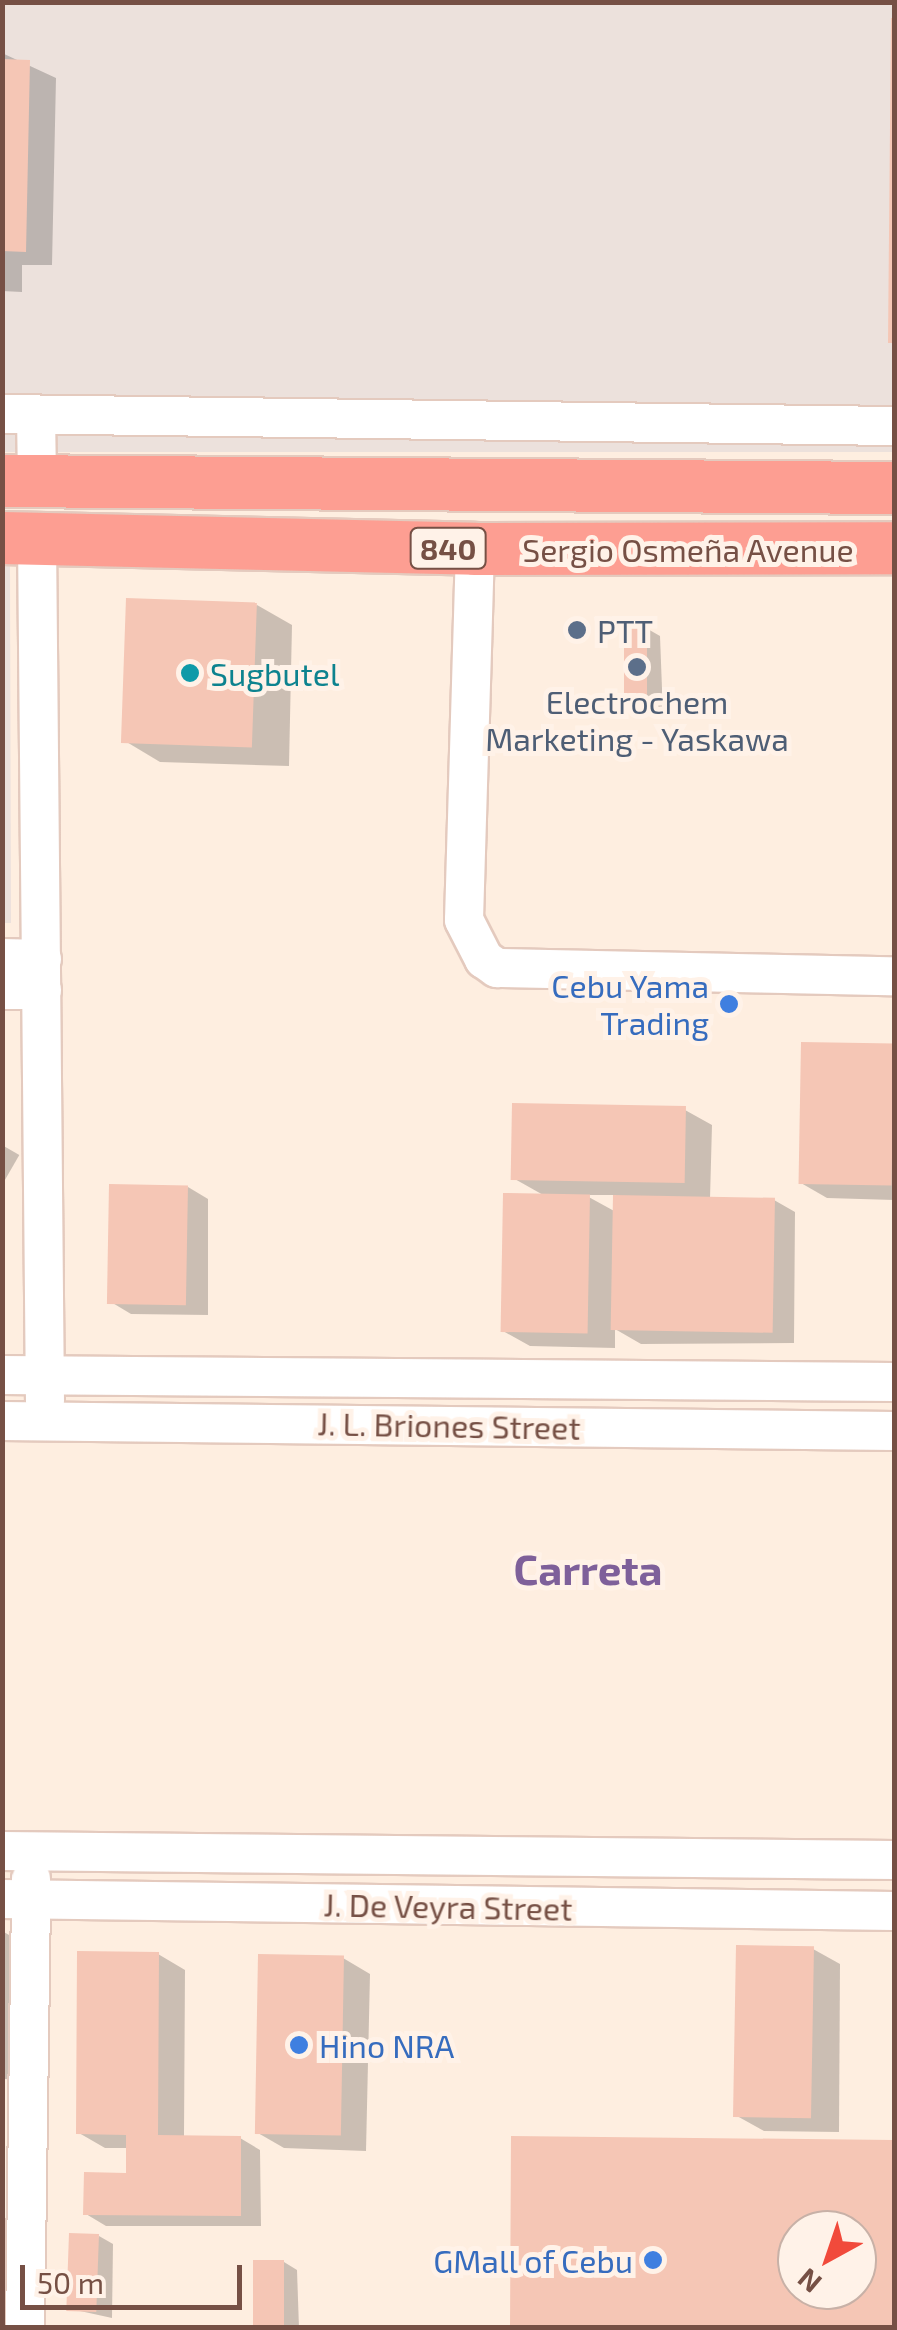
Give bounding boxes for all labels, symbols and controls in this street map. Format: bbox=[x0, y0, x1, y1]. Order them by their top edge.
road number: 840 bbox=[408, 523, 488, 573]
street label: Sergio Osmeña Avenue bbox=[522, 530, 854, 568]
place label: PTT bbox=[597, 611, 653, 649]
marker: PTT bbox=[566, 619, 588, 641]
place label: Sugbutel bbox=[210, 654, 339, 692]
marker: Electrochem Marketing - Yaskawa bbox=[626, 656, 648, 678]
marker: Sugbutel bbox=[179, 662, 201, 684]
place label: Electrochem Marketing - Yaskawa bbox=[485, 683, 789, 758]
place label: Cebu Yama Trading bbox=[550, 967, 709, 1042]
marker: Cebu Yama Trading bbox=[718, 993, 740, 1015]
street label: J. L. Briones Street bbox=[317, 1404, 581, 1446]
district label: Carreta bbox=[514, 1543, 662, 1593]
street label: J. De Veyra Street bbox=[323, 1885, 573, 1927]
place label: Hino NRA bbox=[319, 2026, 454, 2064]
marker: Hino NRA bbox=[288, 2034, 310, 2056]
north arrow bbox=[777, 2210, 877, 2310]
place label: GMall of Cebu bbox=[432, 2241, 633, 2279]
scale bar bbox=[25, 2245, 248, 2307]
marker: GMall of Cebu bbox=[642, 2249, 664, 2271]
text: N bbox=[790, 2262, 828, 2301]
text: 50 m bbox=[37, 2264, 104, 2300]

